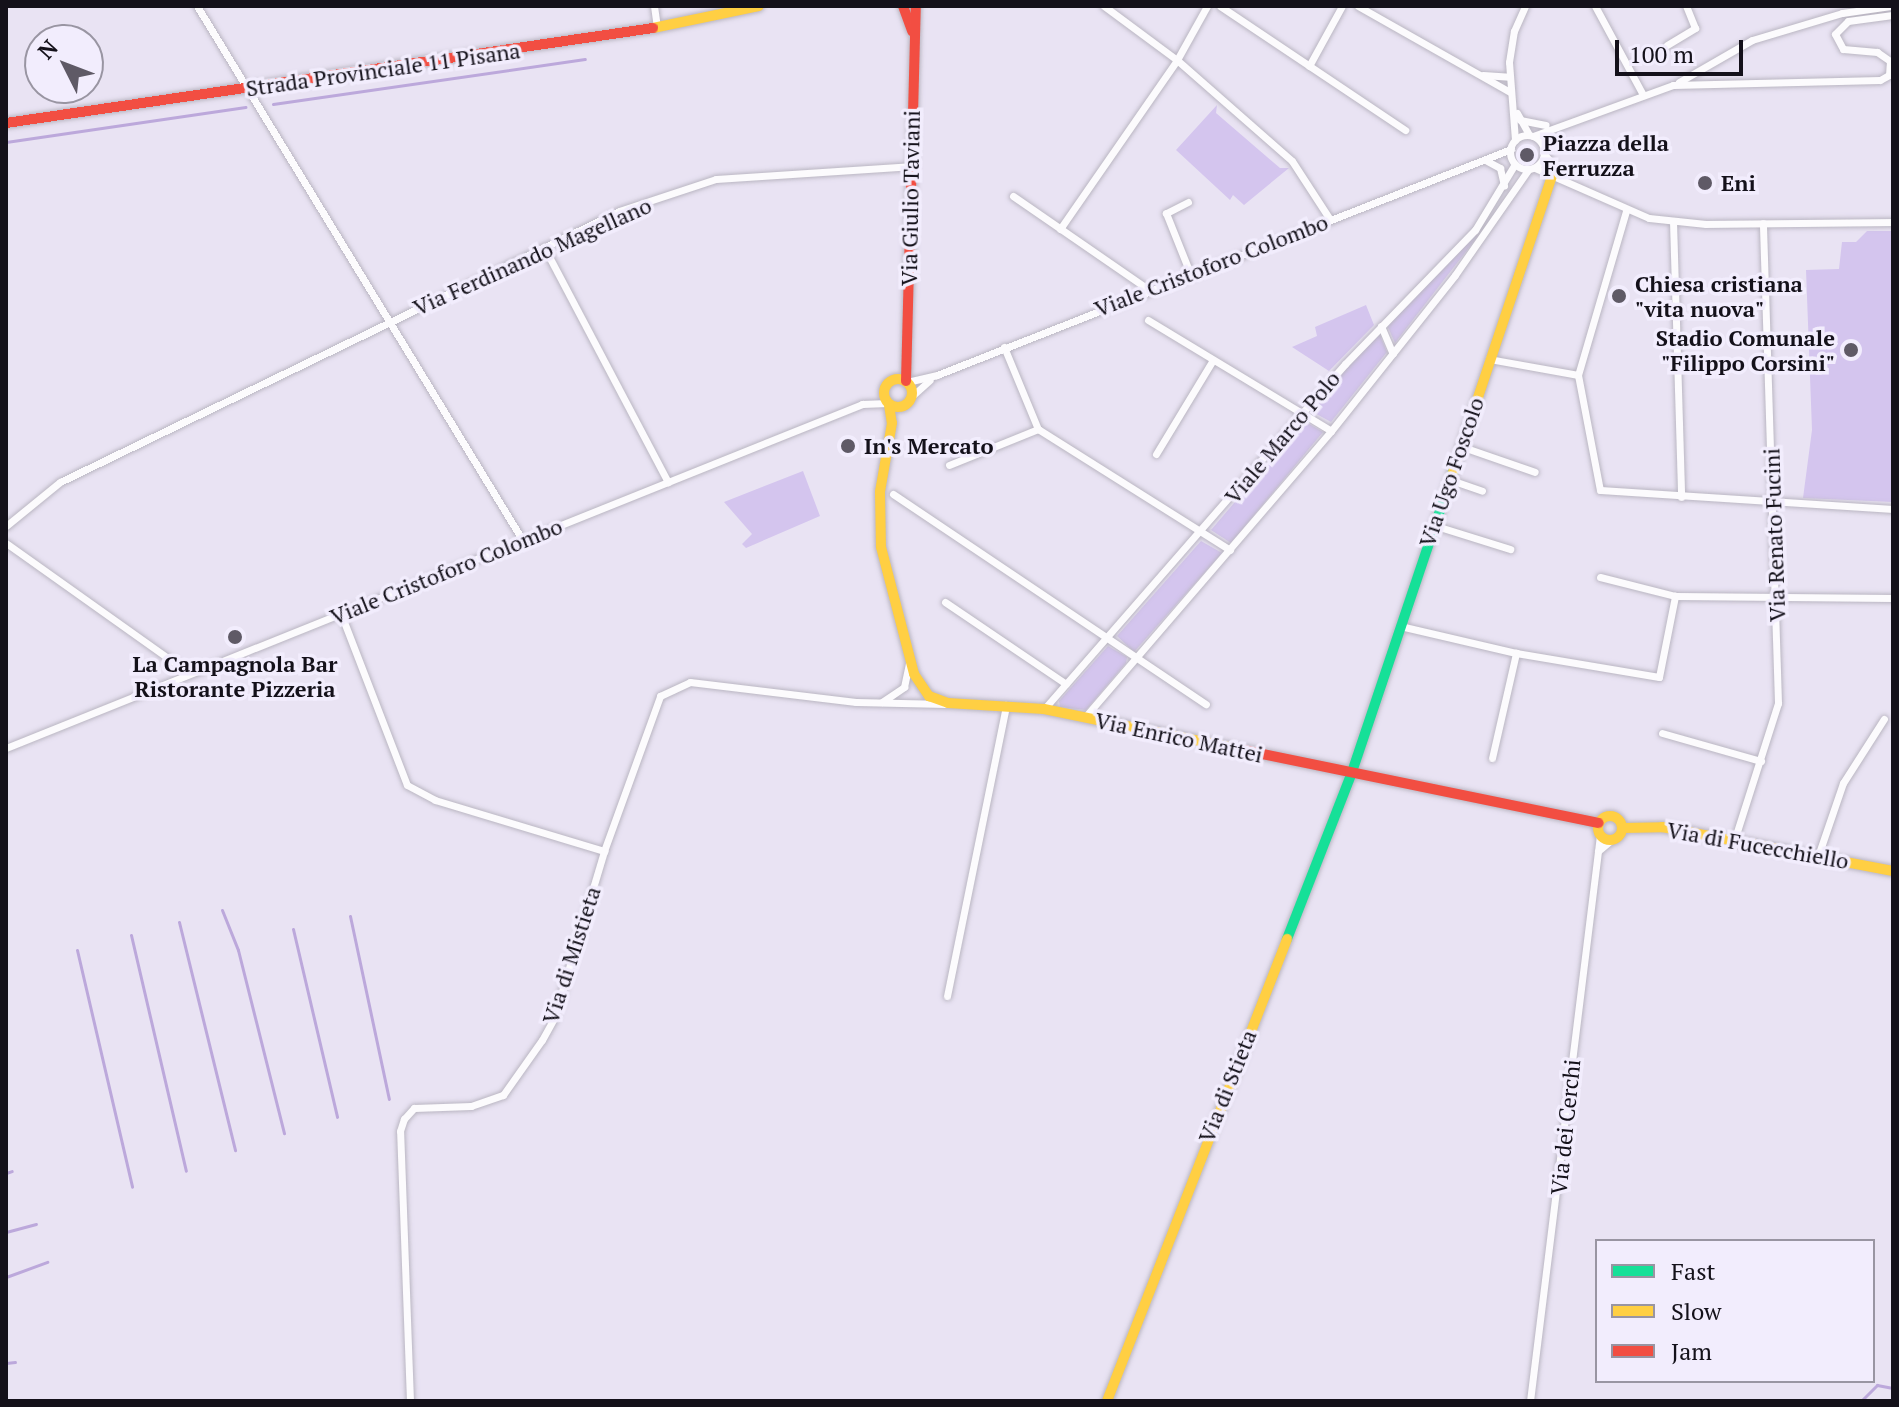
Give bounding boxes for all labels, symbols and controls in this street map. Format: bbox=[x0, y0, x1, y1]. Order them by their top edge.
north arrow bbox=[24, 24, 104, 104]
scale bar bbox=[1619, 24, 1747, 74]
text: N bbox=[31, 33, 64, 65]
street label: Strada Provinciale 11 Pisana bbox=[244, 37, 522, 101]
text: 100 m bbox=[1629, 38, 1694, 70]
street label: Via Giulio Taviani bbox=[895, 110, 925, 286]
place label: Piazza della Ferruzza bbox=[1543, 129, 1669, 180]
marker: Piazza della Ferruzza bbox=[1518, 146, 1536, 164]
place label: Eni bbox=[1721, 170, 1756, 196]
marker: Eni bbox=[1696, 174, 1714, 192]
street label: Via Ferdinando Magellano bbox=[409, 192, 655, 320]
street label: Viale Cristoforo Colombo bbox=[1091, 208, 1331, 322]
place label: Chiesa cristiana "vita nuova" bbox=[1635, 270, 1803, 322]
marker: Chiesa cristiana "vita nuova" bbox=[1610, 287, 1628, 305]
place label: Stadio Comunale "Filippo Corsini" bbox=[1656, 324, 1835, 376]
marker: Stadio Comunale "Filippo Corsini" bbox=[1842, 341, 1860, 359]
street label: Viale Marco Polo bbox=[1219, 365, 1345, 509]
street label: Via Ugo Foscolo bbox=[1413, 394, 1489, 550]
place label: In's Mercato bbox=[864, 433, 994, 459]
marker: In's Mercato bbox=[839, 437, 857, 455]
street label: Via Renato Fucini bbox=[1758, 448, 1790, 622]
street label: Viale Cristoforo Colombo bbox=[326, 512, 566, 630]
marker: La Campagnola Bar Ristorante Pizzeria bbox=[226, 628, 244, 646]
place label: La Campagnola Bar Ristorante Pizzeria bbox=[133, 650, 337, 702]
street label: Via Enrico Mattei bbox=[1093, 706, 1265, 768]
street label: Via di Fucecchiello bbox=[1665, 816, 1851, 874]
street label: Via di Mistieta bbox=[536, 883, 606, 1027]
street label: Via di Stieta bbox=[1192, 1026, 1262, 1146]
street label: Via dei Cerchi bbox=[1545, 1058, 1585, 1196]
legend bbox=[1595, 1239, 1875, 1383]
text: Fast bbox=[1671, 1255, 1715, 1287]
text: Slow bbox=[1671, 1295, 1722, 1327]
text: Jam bbox=[1671, 1335, 1712, 1367]

